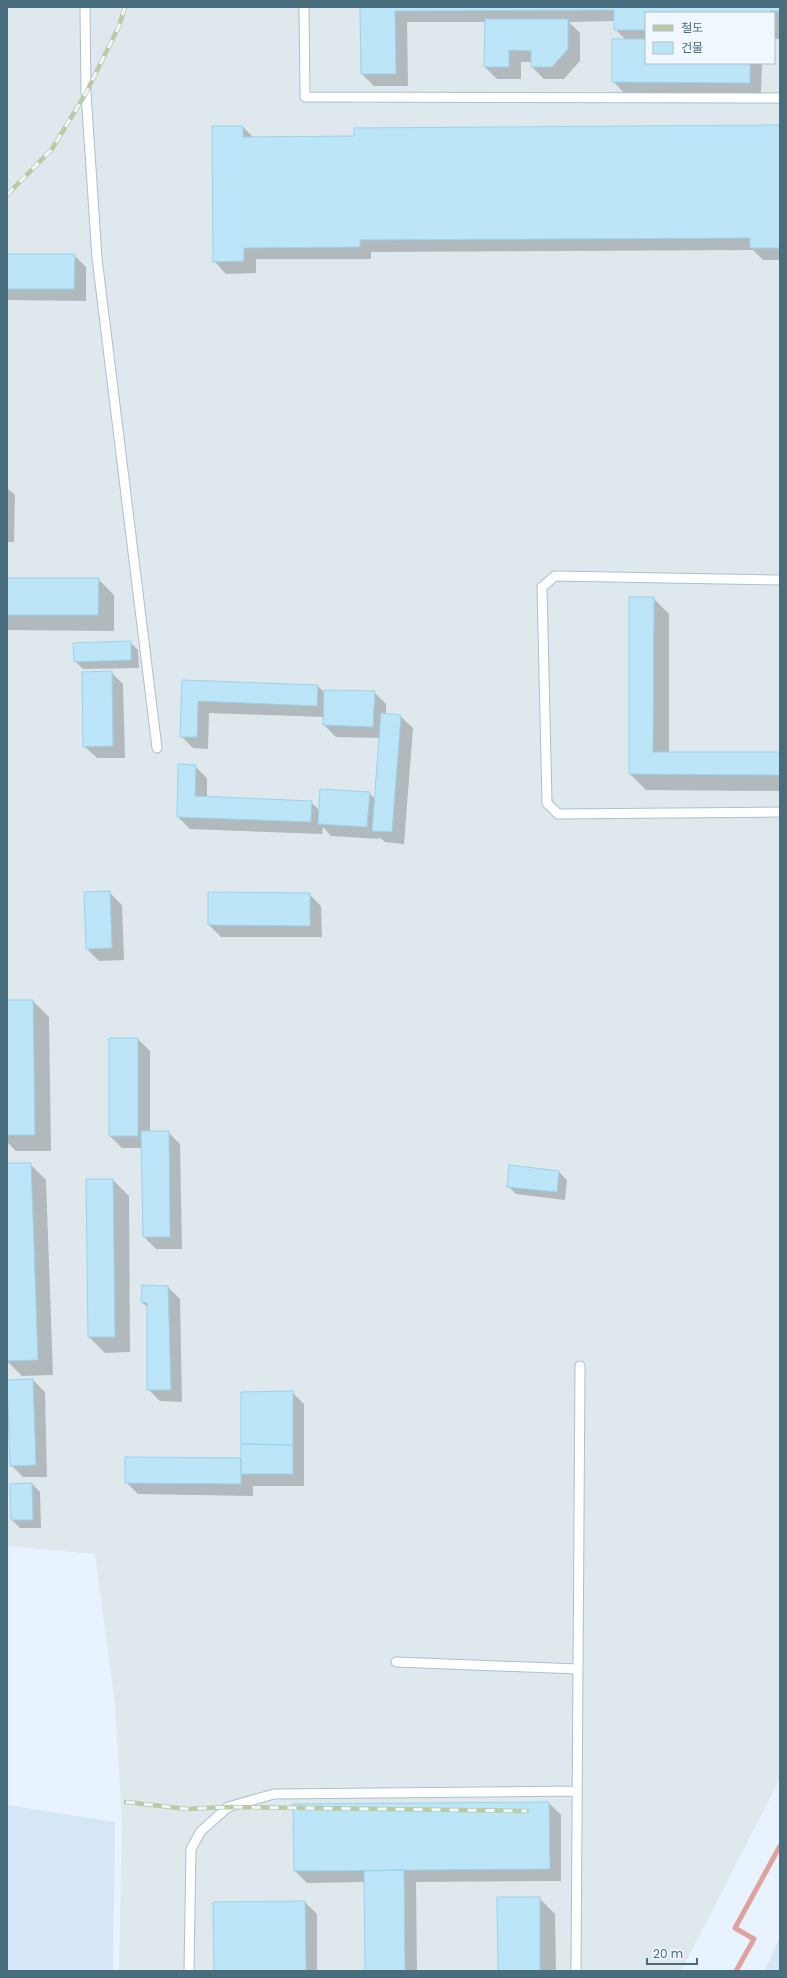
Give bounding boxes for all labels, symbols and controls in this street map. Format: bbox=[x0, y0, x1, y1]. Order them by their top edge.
legend bbox=[645, 12, 775, 64]
text: 철도 bbox=[681, 19, 703, 36]
text: 건물 bbox=[681, 39, 703, 56]
scale bar bbox=[647, 1940, 697, 1966]
text: 20 m bbox=[653, 1945, 683, 1962]

